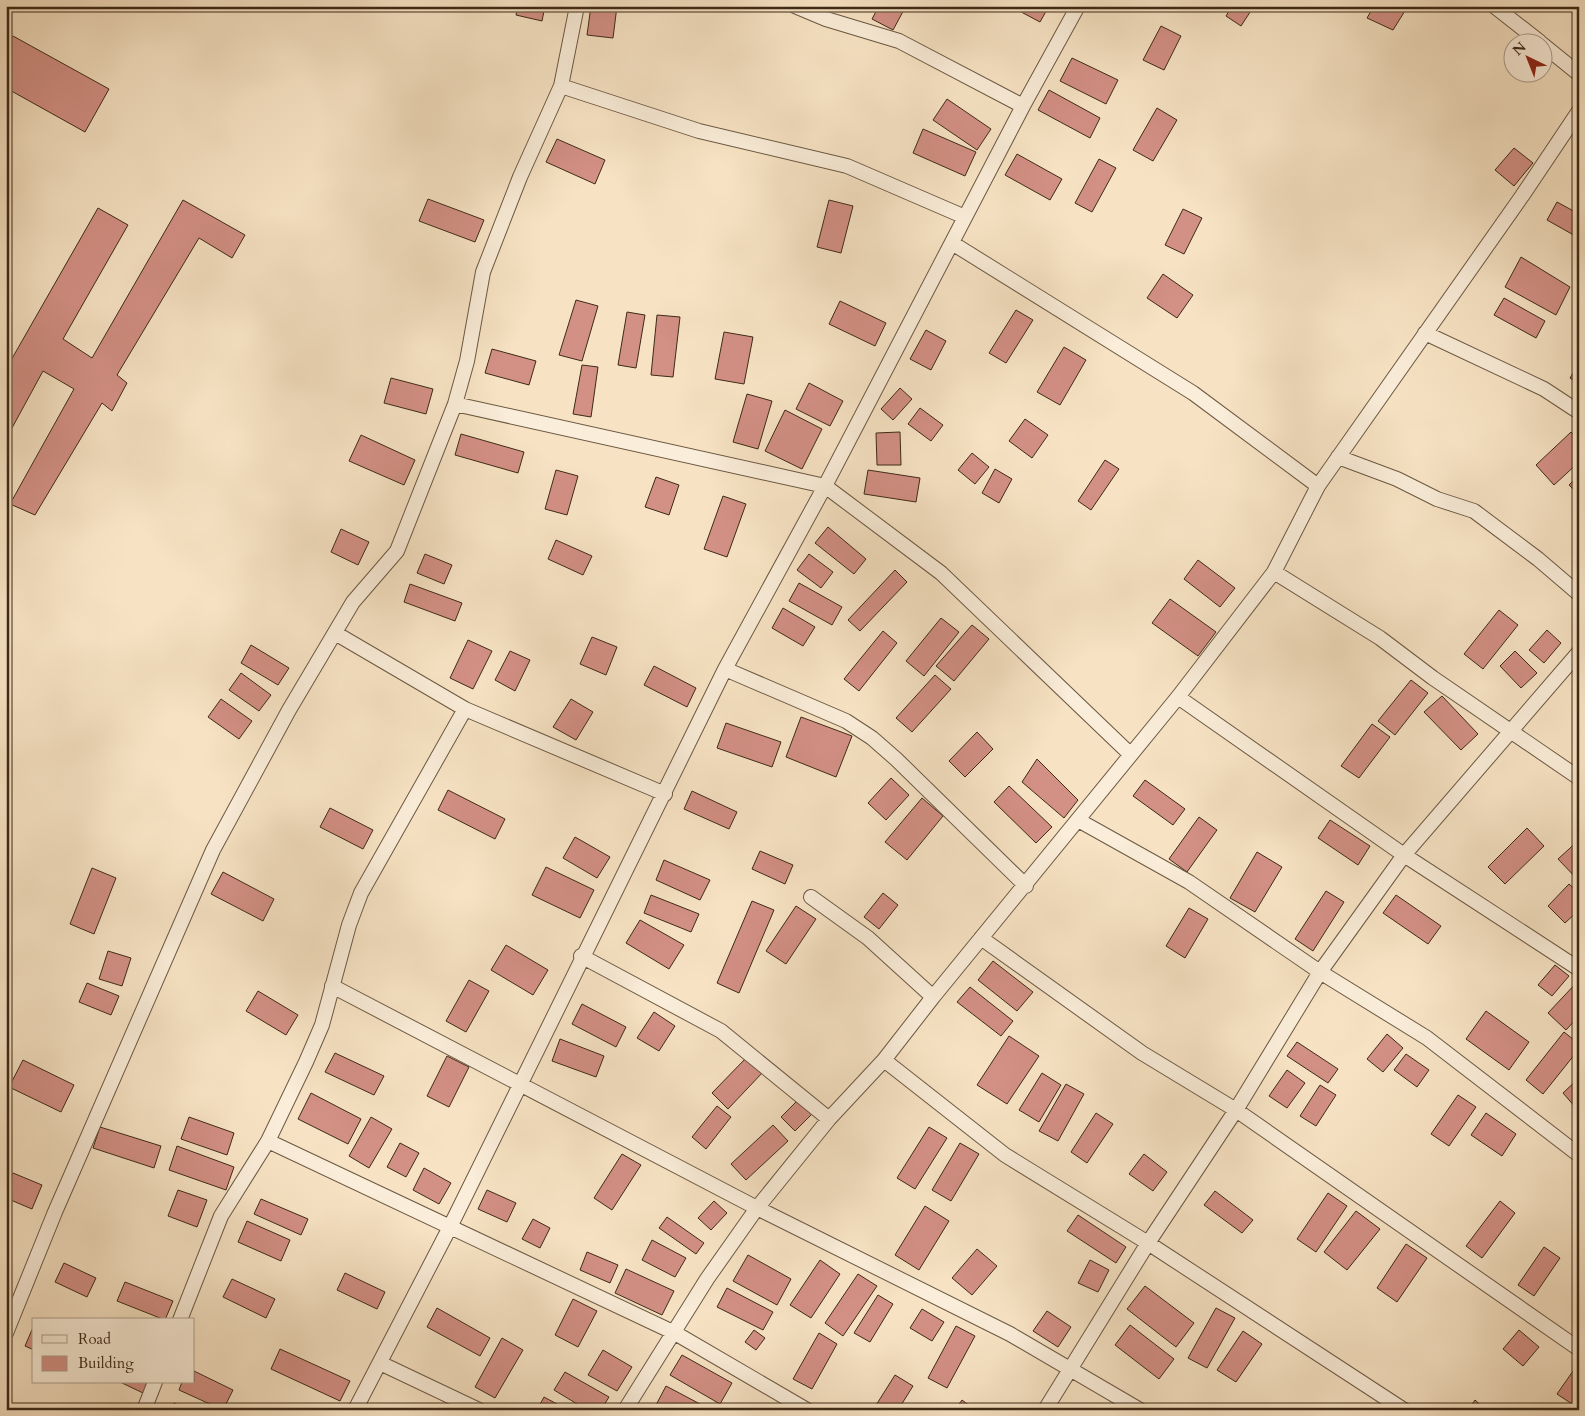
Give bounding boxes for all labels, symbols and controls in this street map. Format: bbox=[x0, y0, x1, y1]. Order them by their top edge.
north arrow bbox=[1502, 32, 1552, 82]
text: N bbox=[1509, 38, 1530, 60]
legend bbox=[32, 1318, 195, 1384]
text: Road bbox=[78, 1329, 111, 1349]
text: Building bbox=[78, 1353, 134, 1373]

